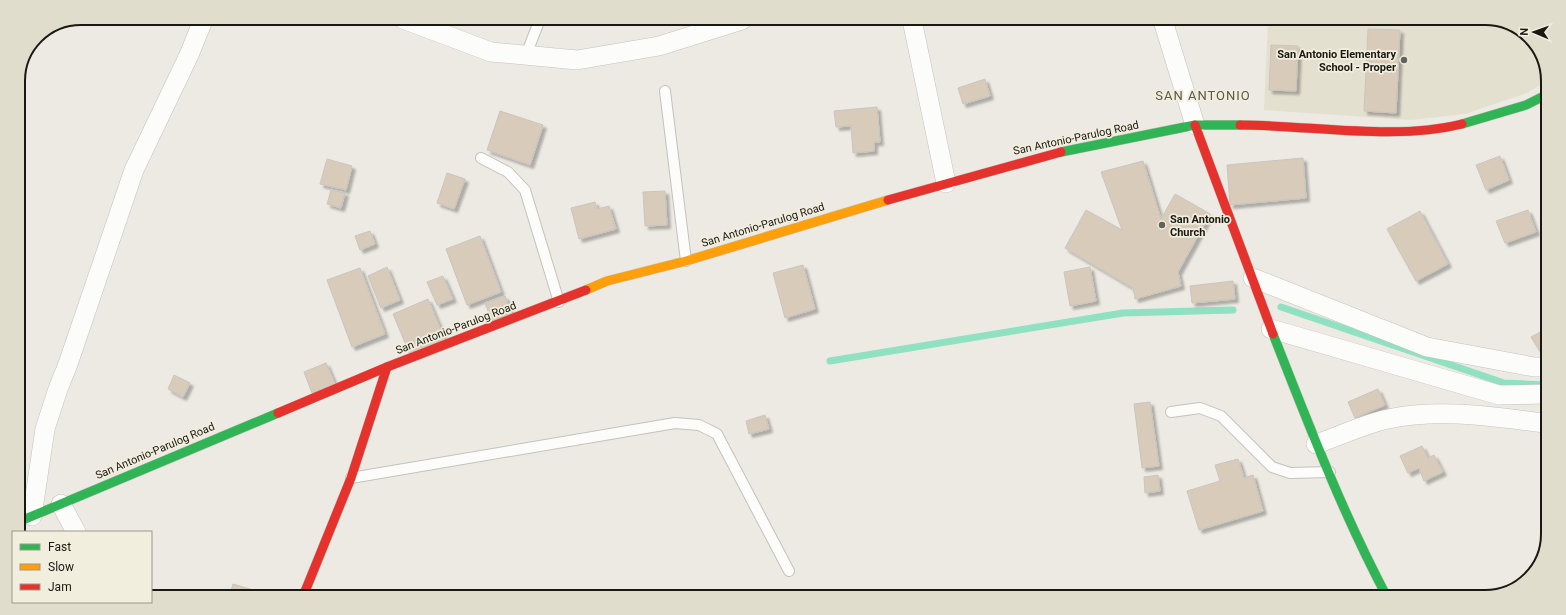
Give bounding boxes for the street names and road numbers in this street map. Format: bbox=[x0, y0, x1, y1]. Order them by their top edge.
street label: San Antonio-Parulog Road bbox=[1012, 118, 1140, 158]
street label: San Antonio-Parulog Road bbox=[700, 200, 826, 250]
street label: San Antonio-Parulog Road bbox=[394, 299, 518, 357]
street label: San Antonio-Parulog Road bbox=[93, 420, 217, 482]

